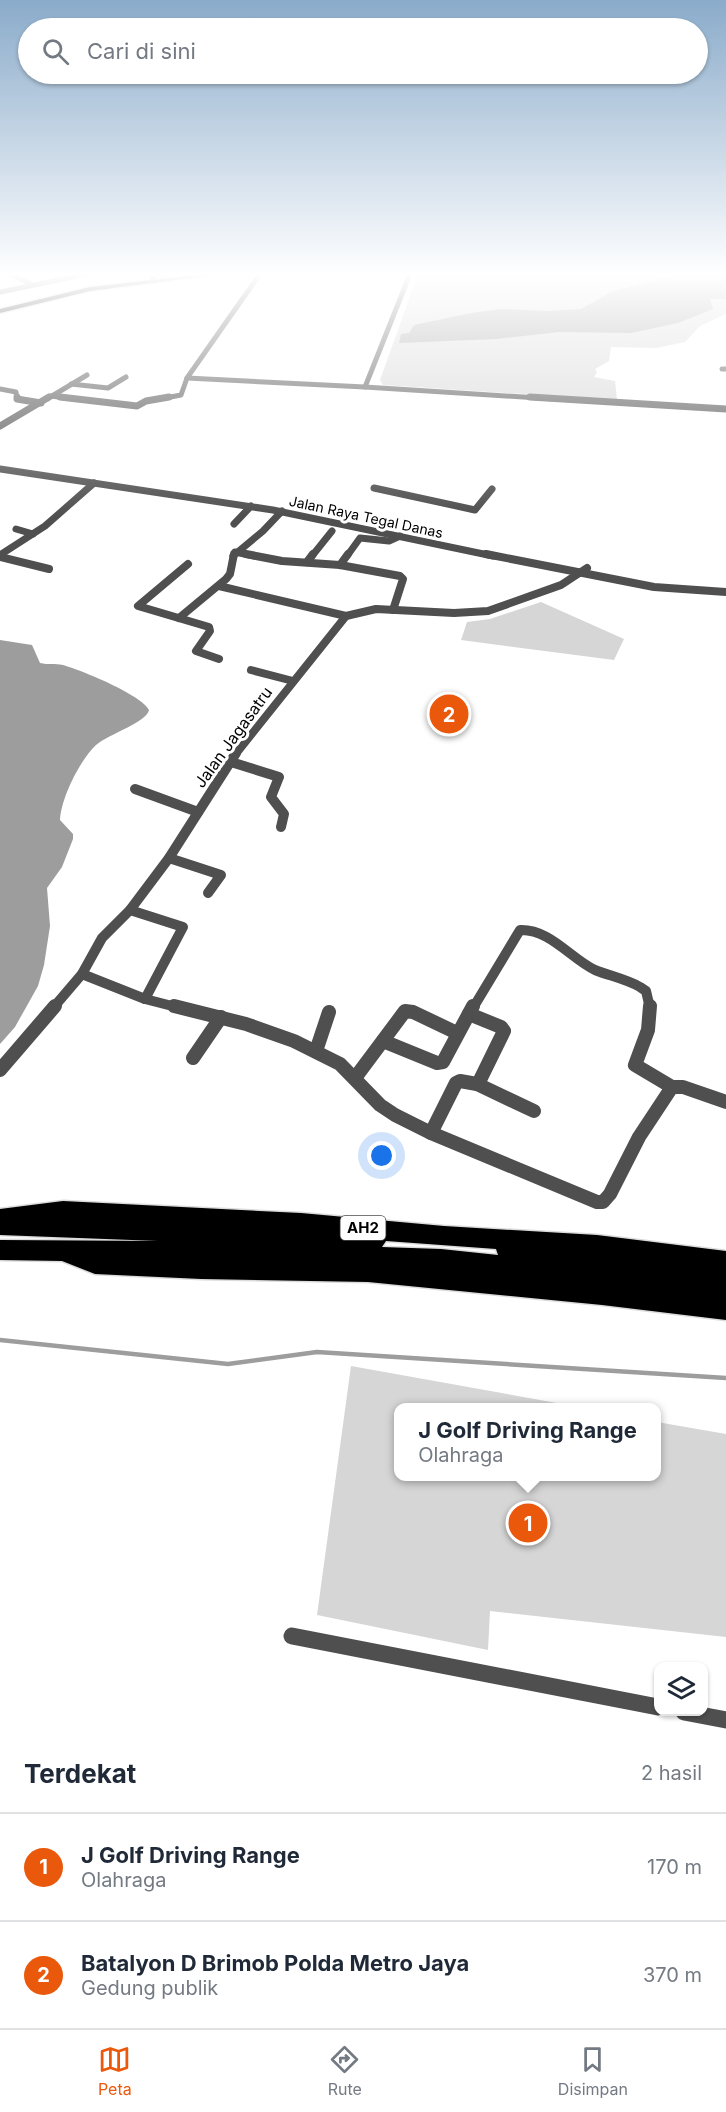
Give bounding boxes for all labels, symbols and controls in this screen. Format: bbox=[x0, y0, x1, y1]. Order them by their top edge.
search box bbox=[18, 18, 708, 84]
icon: search bbox=[39, 35, 72, 68]
text: Cari di sini bbox=[87, 38, 196, 64]
street label: Jalan Raya Tegal Danas bbox=[288, 492, 445, 541]
street label: Jalan Jagasatru bbox=[190, 683, 276, 791]
pin: 2 bbox=[430, 692, 468, 736]
your location bbox=[367, 1141, 396, 1170]
road number: AH2 bbox=[340, 1216, 386, 1240]
popup bbox=[394, 1403, 661, 1481]
text: J Golf Driving Range bbox=[418, 1417, 637, 1443]
text: Olahraga bbox=[418, 1443, 504, 1467]
pin: 1 bbox=[508, 1500, 548, 1546]
map controls bbox=[654, 1662, 708, 1716]
button: layers bbox=[654, 1662, 708, 1716]
text: Terdekat bbox=[24, 1758, 136, 1789]
text: 2 hasil bbox=[641, 1761, 702, 1785]
text: J Golf Driving Range bbox=[81, 1842, 300, 1868]
text: 1 bbox=[39, 1855, 48, 1879]
text: 170 m bbox=[647, 1855, 702, 1879]
text: Olahraga bbox=[81, 1868, 166, 1892]
text: Batalyon D Brimob Polda Metro Jaya bbox=[81, 1950, 469, 1976]
text: 2 bbox=[37, 1963, 50, 1987]
text: 370 m bbox=[643, 1963, 702, 1987]
text: Gedung publik bbox=[81, 1976, 218, 2000]
tab: Peta bbox=[98, 2043, 132, 2099]
tab: Rute bbox=[328, 2043, 362, 2099]
tab: Disimpan bbox=[558, 2043, 628, 2099]

